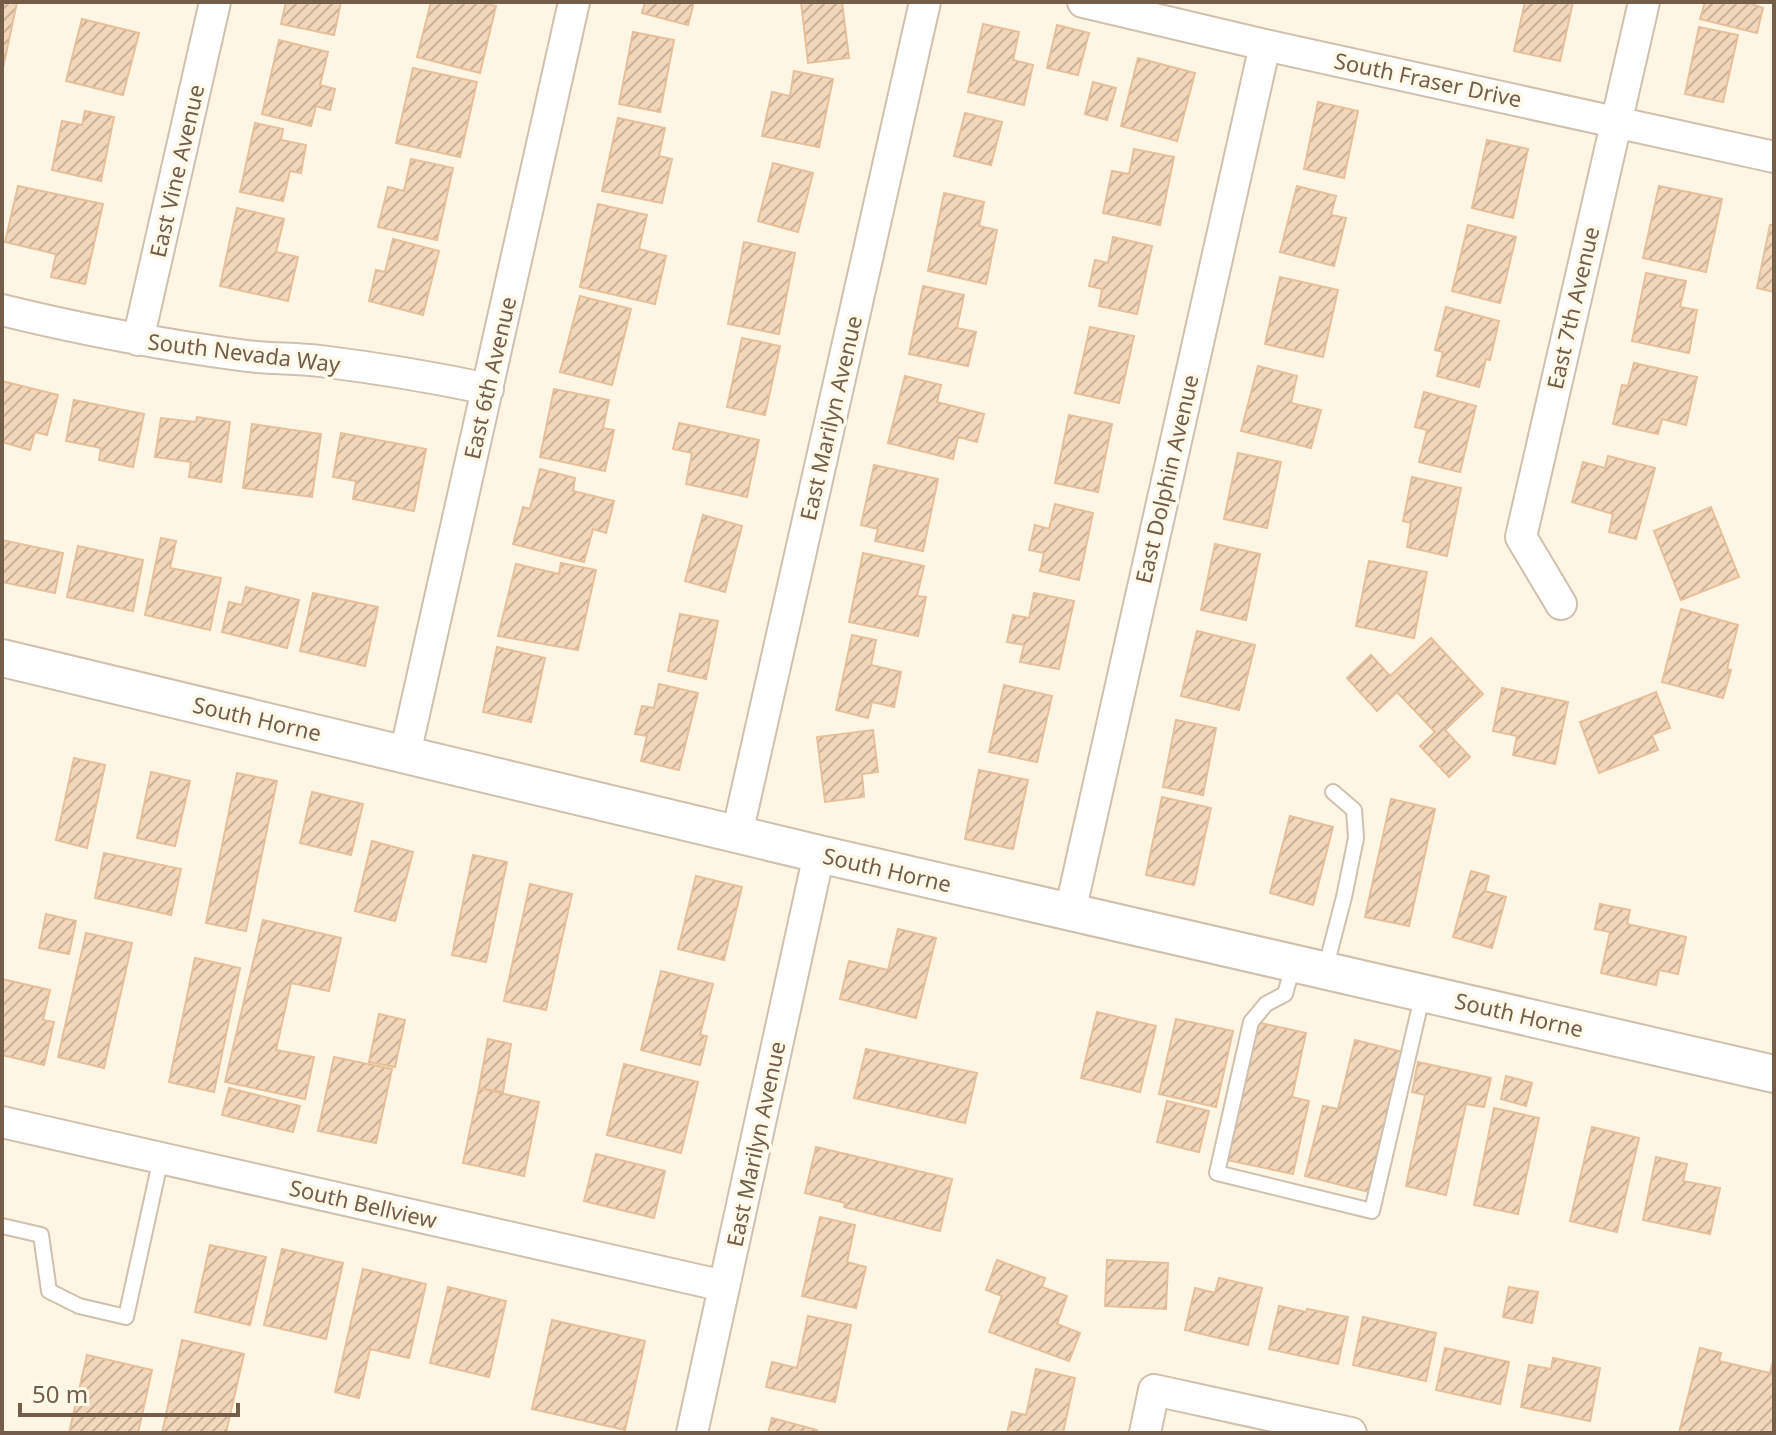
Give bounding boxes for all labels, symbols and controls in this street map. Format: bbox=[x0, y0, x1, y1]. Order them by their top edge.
street label: South Fraser Drive bbox=[1332, 45, 1525, 114]
street label: East Vine Avenue bbox=[142, 81, 211, 260]
street label: East 7th Avenue bbox=[1539, 224, 1605, 392]
street label: East 6th Avenue bbox=[456, 294, 522, 462]
street label: East Marilyn Avenue bbox=[792, 312, 868, 523]
street label: South Nevada Way bbox=[146, 325, 343, 379]
street label: East Dolphin Avenue bbox=[1127, 372, 1205, 586]
street label: South Horne bbox=[190, 689, 324, 747]
street label: South Horne bbox=[820, 840, 954, 898]
street label: South Horne bbox=[1452, 985, 1586, 1043]
street label: East Marilyn Avenue bbox=[719, 1038, 791, 1249]
street label: South Bellview bbox=[287, 1171, 441, 1235]
scale bar bbox=[20, 1367, 238, 1417]
text: 50 m bbox=[32, 1377, 88, 1410]

